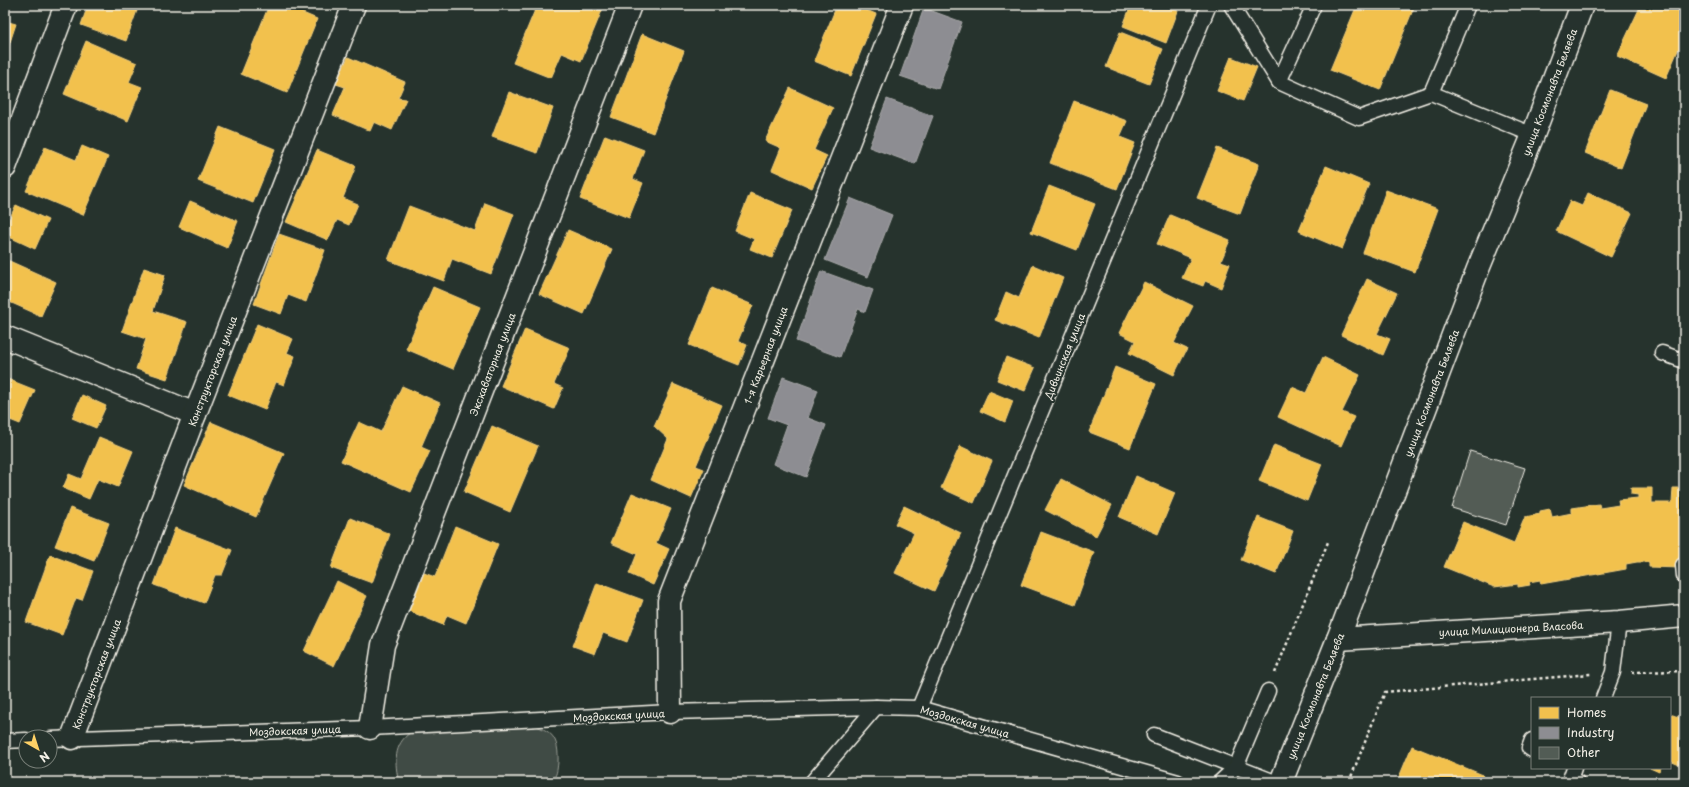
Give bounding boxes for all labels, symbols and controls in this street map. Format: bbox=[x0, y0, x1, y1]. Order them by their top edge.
street label: улица Космонавта Беляева bbox=[1518, 25, 1581, 158]
street label: 1-я Карьерная улица bbox=[739, 303, 791, 406]
street label: Экскаваторная улица bbox=[465, 310, 519, 418]
street label: Дивьинская улица bbox=[1040, 310, 1088, 402]
street label: Конструкторская улица bbox=[184, 313, 240, 428]
street label: улица Космонавта Беляева bbox=[1400, 326, 1463, 459]
street label: Конструкторская улица bbox=[68, 616, 124, 731]
street label: улица Милиционера Власова bbox=[1438, 617, 1584, 639]
street label: улица Космонавта Беляева bbox=[1283, 630, 1348, 761]
legend bbox=[1531, 697, 1671, 769]
street label: Моздокская улица bbox=[919, 701, 1012, 741]
text: Homes bbox=[1567, 703, 1606, 721]
street label: Моздокская улица bbox=[573, 705, 666, 725]
street label: Моздокская улица bbox=[249, 721, 342, 739]
text: Industry bbox=[1567, 723, 1615, 741]
north arrow bbox=[18, 729, 58, 769]
text: Other bbox=[1567, 743, 1600, 761]
text: N bbox=[36, 748, 53, 767]

